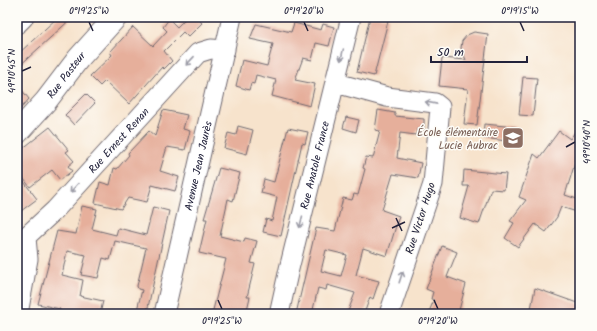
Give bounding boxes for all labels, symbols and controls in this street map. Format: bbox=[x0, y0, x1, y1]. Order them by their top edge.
text: 0°19'25"W bbox=[69, 3, 109, 19]
text: 0°19'20"W bbox=[284, 3, 324, 19]
text: 0°19'15"W bbox=[501, 3, 539, 19]
scale bar bbox=[431, 38, 527, 64]
text: 50 m bbox=[437, 43, 464, 62]
street label: Rue Pasteur bbox=[43, 47, 91, 103]
one-way arrow bbox=[338, 48, 346, 61]
text: 49°10'45"N bbox=[4, 49, 20, 93]
one-way arrow bbox=[186, 56, 195, 66]
one-way arrow bbox=[425, 98, 438, 106]
street label: Rue Ernest Renan bbox=[84, 104, 154, 178]
street label: Avenue Jean Jaurès bbox=[180, 119, 218, 213]
street label: Rue Anatole France bbox=[296, 119, 335, 212]
text: 49°10'40"N bbox=[579, 120, 595, 164]
place label: École élémentaire Lucie Aubrac bbox=[417, 124, 498, 155]
school or university icon: École élémentaire Lucie Aubrac bbox=[500, 125, 526, 151]
street label: Rue Victor Hugo bbox=[401, 180, 441, 257]
one-way arrow bbox=[70, 183, 79, 194]
one-way arrow bbox=[296, 215, 304, 228]
one-way arrow bbox=[398, 271, 405, 284]
text: 0°19'25"W bbox=[202, 313, 242, 329]
text: 0°19'20"W bbox=[418, 313, 458, 329]

